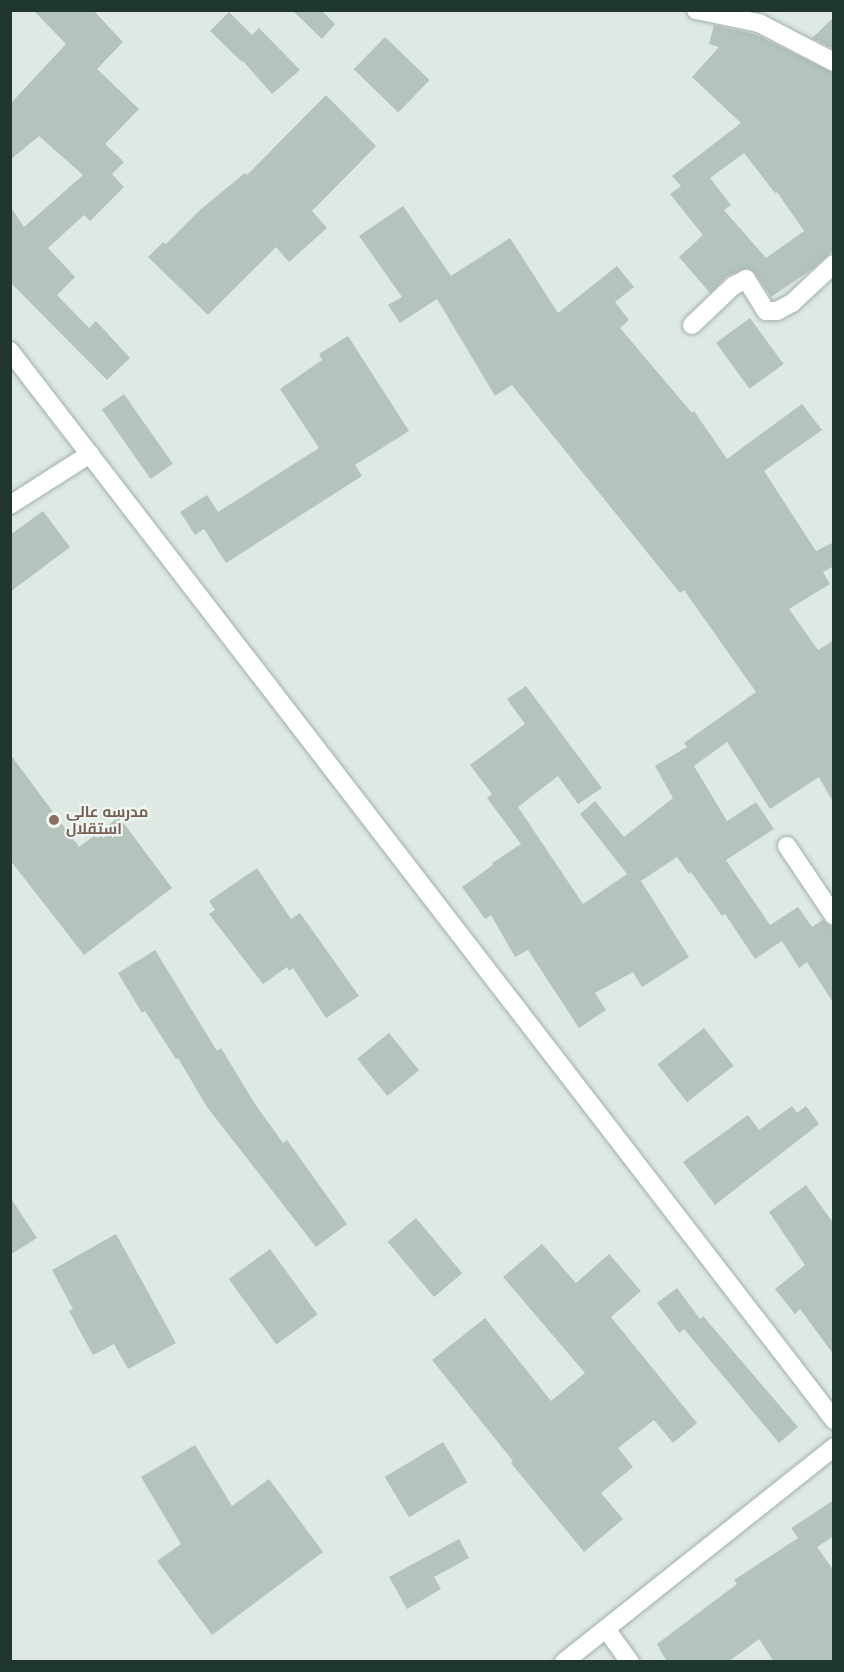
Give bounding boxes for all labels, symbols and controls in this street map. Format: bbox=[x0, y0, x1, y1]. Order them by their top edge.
place label: مدرسه عالی استقلال bbox=[66, 802, 148, 837]
marker: مدرسه عالی استقلال bbox=[47, 813, 61, 827]

